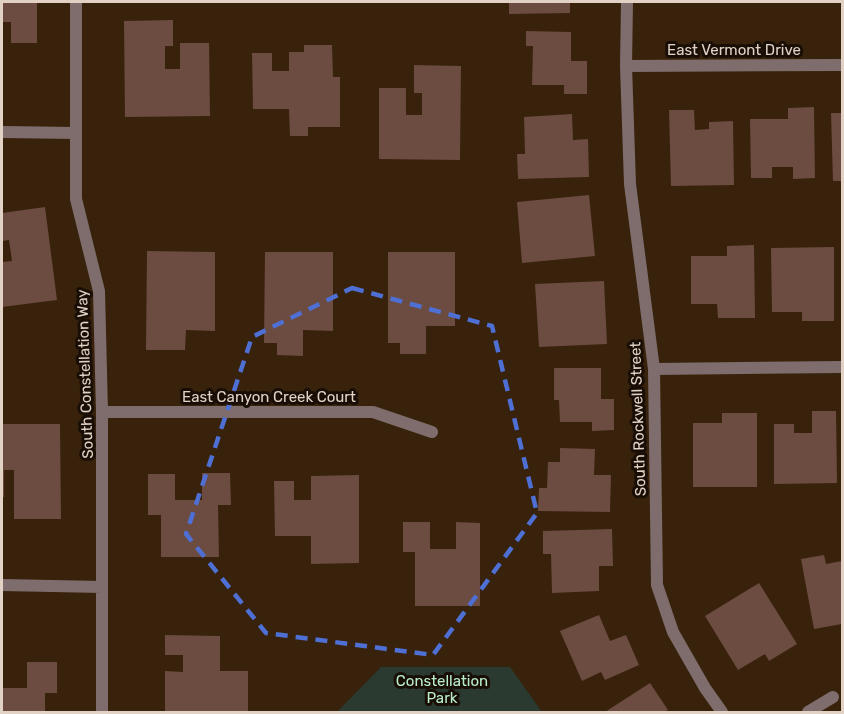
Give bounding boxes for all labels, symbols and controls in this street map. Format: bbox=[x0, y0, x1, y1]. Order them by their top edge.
street label: East Vermont Drive bbox=[667, 41, 801, 59]
street label: South Constellation Way bbox=[73, 289, 97, 459]
street label: South Rockwell Street bbox=[626, 341, 650, 497]
street label: East Canyon Creek Court bbox=[182, 388, 356, 406]
park label: Constellation Park bbox=[396, 672, 488, 707]

